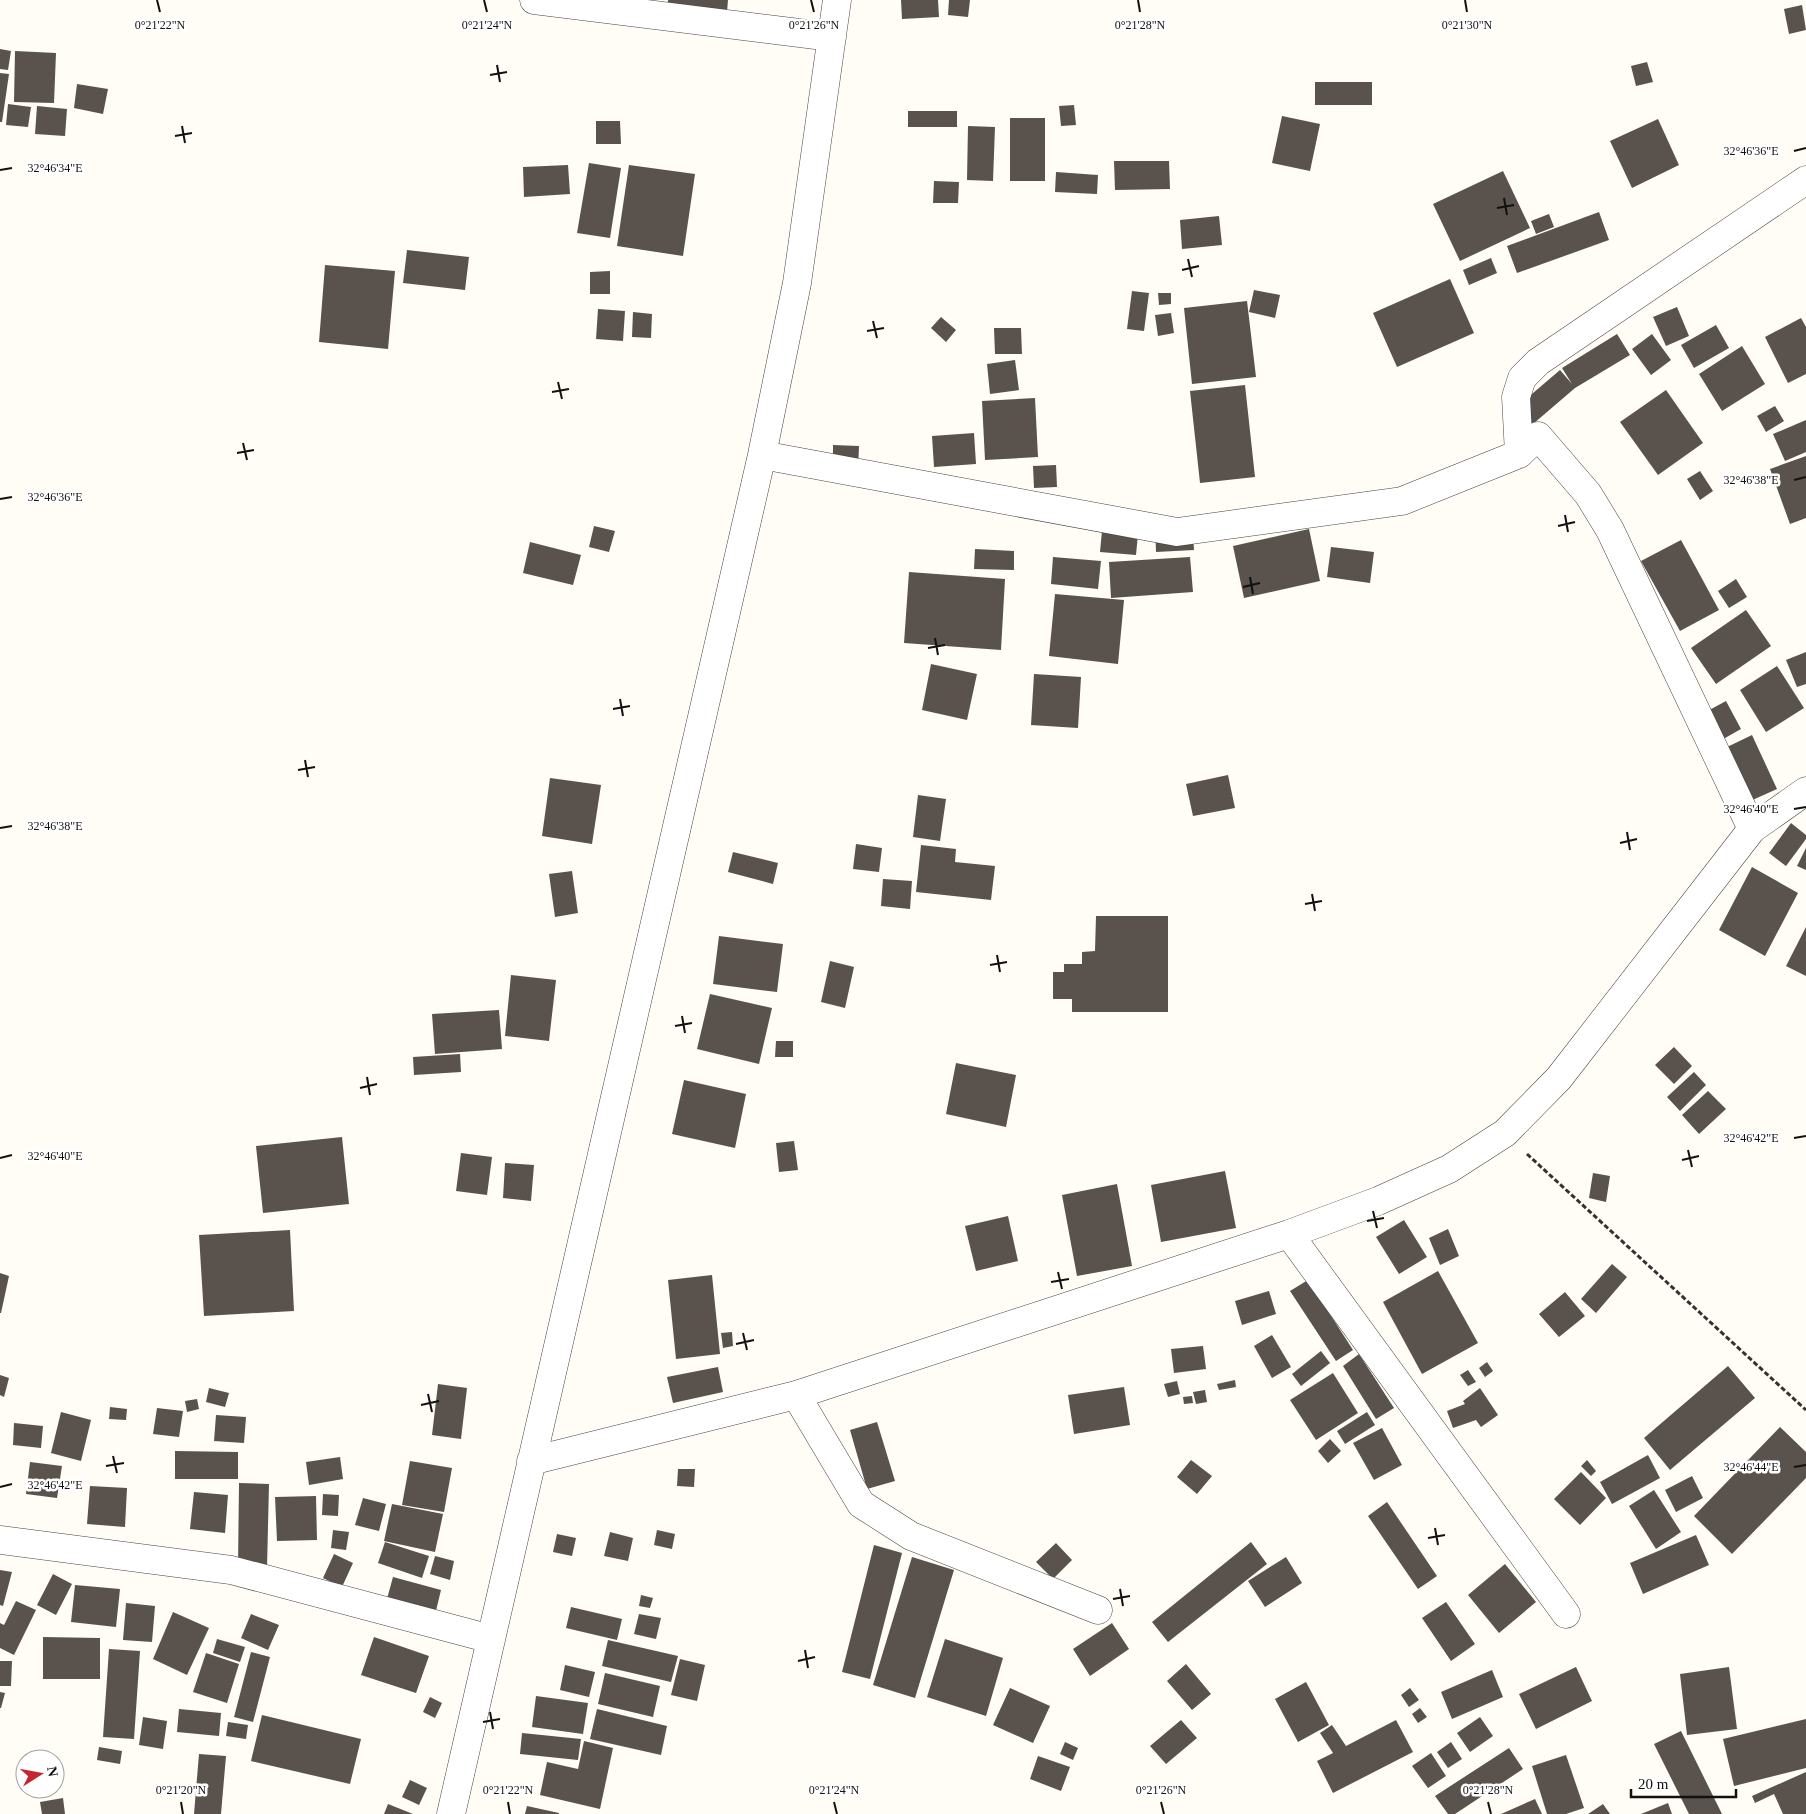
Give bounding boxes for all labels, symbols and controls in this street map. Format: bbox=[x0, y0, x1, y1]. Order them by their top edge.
text: 0°21'22"N bbox=[135, 18, 186, 32]
text: 0°21'24"N bbox=[462, 18, 513, 32]
text: 0°21'26"N bbox=[789, 18, 840, 32]
text: 0°21'28"N bbox=[1115, 18, 1166, 32]
text: 0°21'30"N bbox=[1442, 18, 1493, 32]
text: 32°46'36"E bbox=[1723, 144, 1779, 158]
text: 32°46'34"E bbox=[27, 161, 83, 175]
text: 32°46'38"E bbox=[1723, 473, 1779, 487]
text: 32°46'36"E bbox=[27, 490, 83, 504]
text: 32°46'40"E bbox=[1723, 802, 1779, 816]
text: 32°46'38"E bbox=[27, 819, 83, 833]
text: 32°46'42"E bbox=[1723, 1131, 1779, 1145]
text: 32°46'40"E bbox=[27, 1149, 83, 1163]
text: 32°46'44"E bbox=[1723, 1460, 1779, 1474]
text: 32°46'42"E bbox=[27, 1478, 83, 1492]
north arrow bbox=[15, 1749, 65, 1799]
text: N bbox=[44, 1765, 61, 1778]
scale bar bbox=[1631, 1766, 1736, 1798]
text: 20 m bbox=[1638, 1776, 1669, 1792]
text: 0°21'20"N bbox=[156, 1783, 207, 1797]
text: 0°21'22"N bbox=[483, 1783, 534, 1797]
text: 0°21'24"N bbox=[809, 1783, 860, 1797]
text: 0°21'26"N bbox=[1136, 1783, 1187, 1797]
text: 0°21'28"N bbox=[1463, 1783, 1514, 1797]

